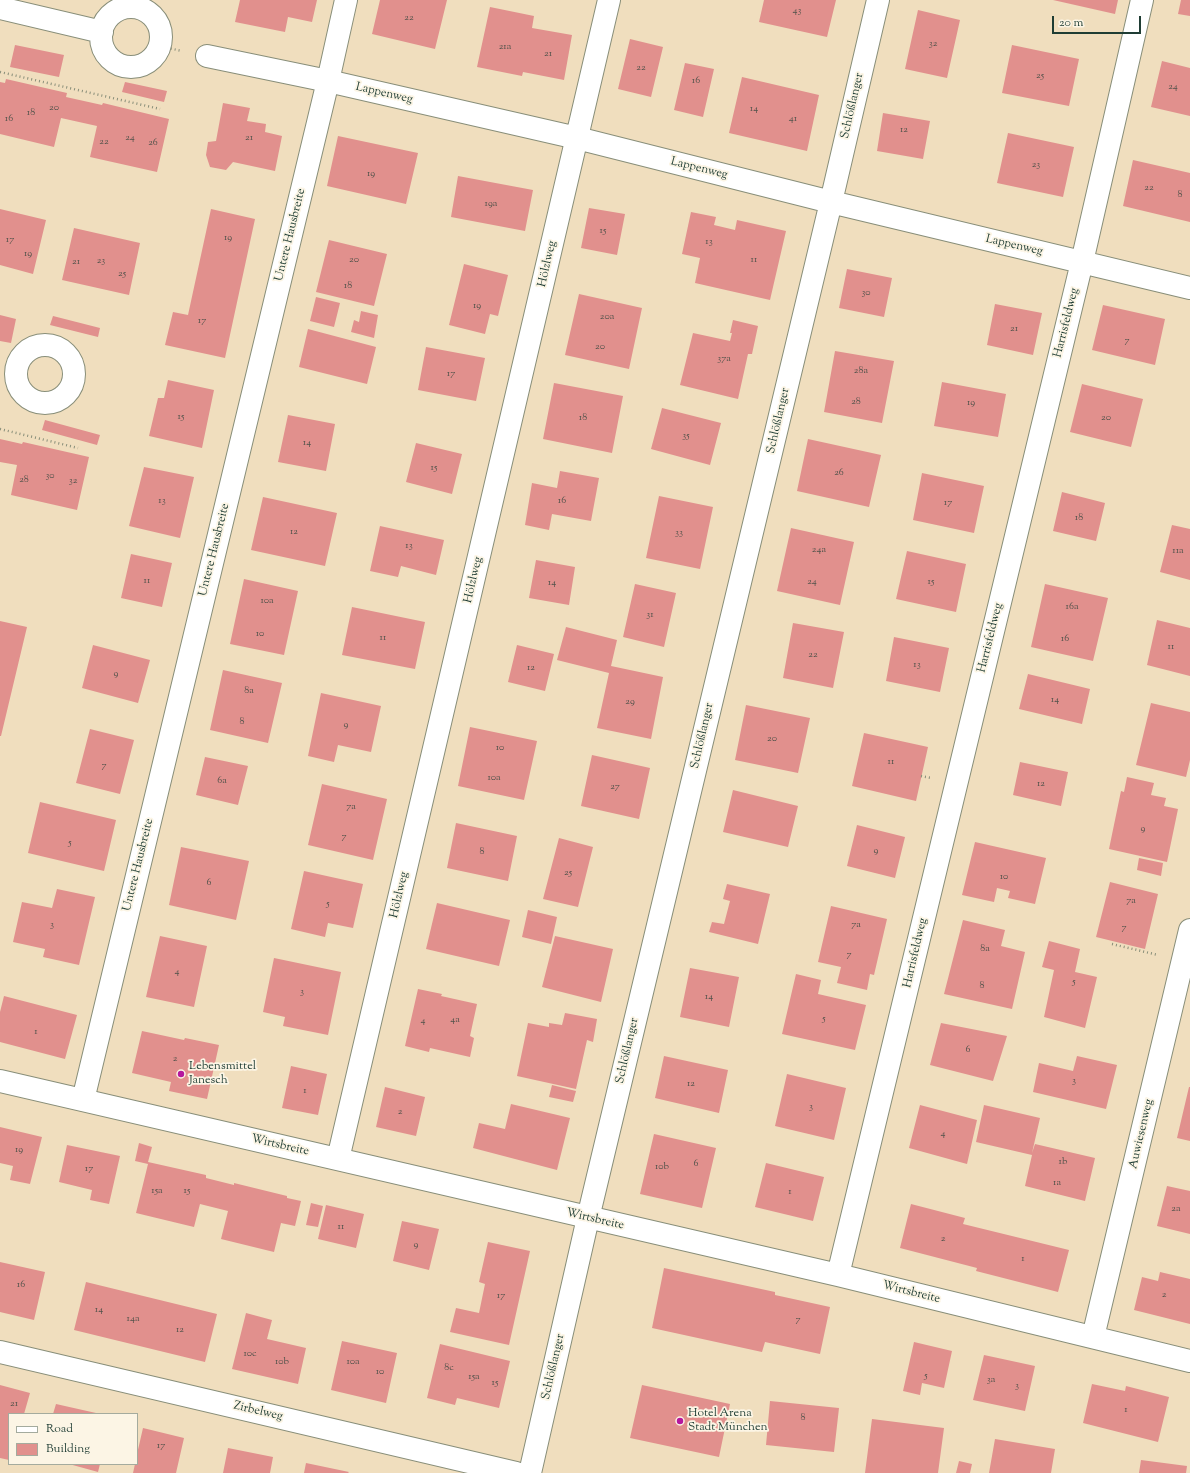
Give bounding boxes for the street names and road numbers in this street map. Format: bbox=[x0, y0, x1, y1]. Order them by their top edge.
street label: Schlößlanger bbox=[838, 72, 868, 140]
street label: Lappenweg bbox=[354, 80, 414, 108]
street label: Lappenweg bbox=[669, 155, 729, 183]
street label: Untere Hausbreite bbox=[273, 187, 309, 283]
street label: Lappenweg bbox=[984, 232, 1044, 260]
street label: Hölzlweg bbox=[536, 239, 560, 289]
street label: Harrisfeldweg bbox=[1051, 287, 1083, 359]
street label: Schlößlanger bbox=[764, 387, 794, 455]
street label: Untere Hausbreite bbox=[197, 502, 233, 598]
street label: Hölzlweg bbox=[462, 555, 486, 605]
street label: Harrisfeldweg bbox=[975, 602, 1007, 674]
street label: Schlößlanger bbox=[688, 702, 718, 770]
street label: Untere Hausbreite bbox=[121, 817, 157, 913]
street label: Hölzlweg bbox=[388, 870, 412, 920]
street label: Harrisfeldweg bbox=[901, 917, 931, 989]
street label: Schlößlanger bbox=[613, 1017, 643, 1085]
street label: Auwiesenweg bbox=[1127, 1098, 1157, 1170]
street label: Wirtsbreite bbox=[250, 1132, 310, 1160]
street label: Wirtsbreite bbox=[565, 1206, 625, 1234]
street label: Wirtsbreite bbox=[881, 1279, 941, 1307]
street label: Schlößlanger bbox=[539, 1333, 569, 1401]
street label: Zirbelweg bbox=[232, 1399, 284, 1425]

